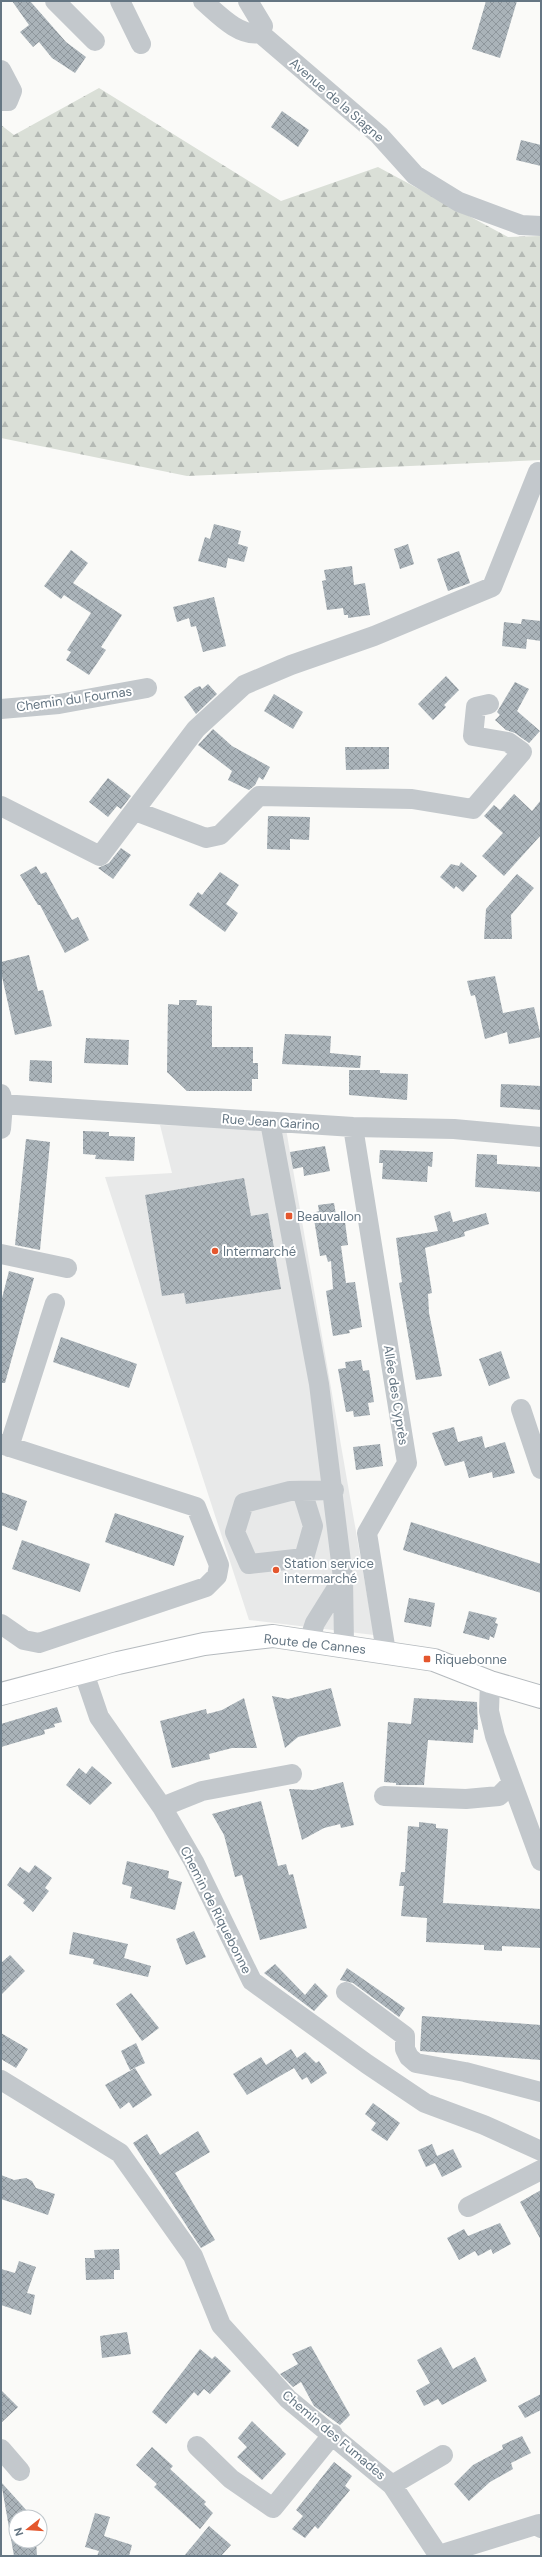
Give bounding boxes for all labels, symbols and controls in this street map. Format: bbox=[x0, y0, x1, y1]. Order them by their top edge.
street label: Avenue de la Siagne bbox=[286, 54, 388, 146]
street label: Chemin du Fournas bbox=[15, 682, 133, 716]
street label: Rue Jean Garino bbox=[222, 1110, 321, 1134]
place label: Beauvallon bbox=[297, 1208, 361, 1225]
marker: Beauvallon bbox=[284, 1211, 294, 1221]
place label: Intermarché bbox=[223, 1243, 296, 1260]
marker: Intermarché bbox=[210, 1246, 220, 1256]
street label: Allée des Cyprès bbox=[380, 1344, 412, 1446]
place label: Station service intermarché bbox=[284, 1555, 374, 1587]
marker: Station service intermarché bbox=[271, 1565, 281, 1575]
street label: Route de Cannes bbox=[263, 1630, 367, 1658]
place label: Riquebonne bbox=[435, 1651, 507, 1668]
marker: Riquebonne bbox=[422, 1654, 432, 1664]
street label: Chemin de Riquebonne bbox=[176, 1843, 256, 1977]
street label: Chemin des Fumades bbox=[279, 2387, 389, 2483]
north arrow bbox=[8, 2509, 48, 2549]
text: N bbox=[11, 2526, 26, 2538]

